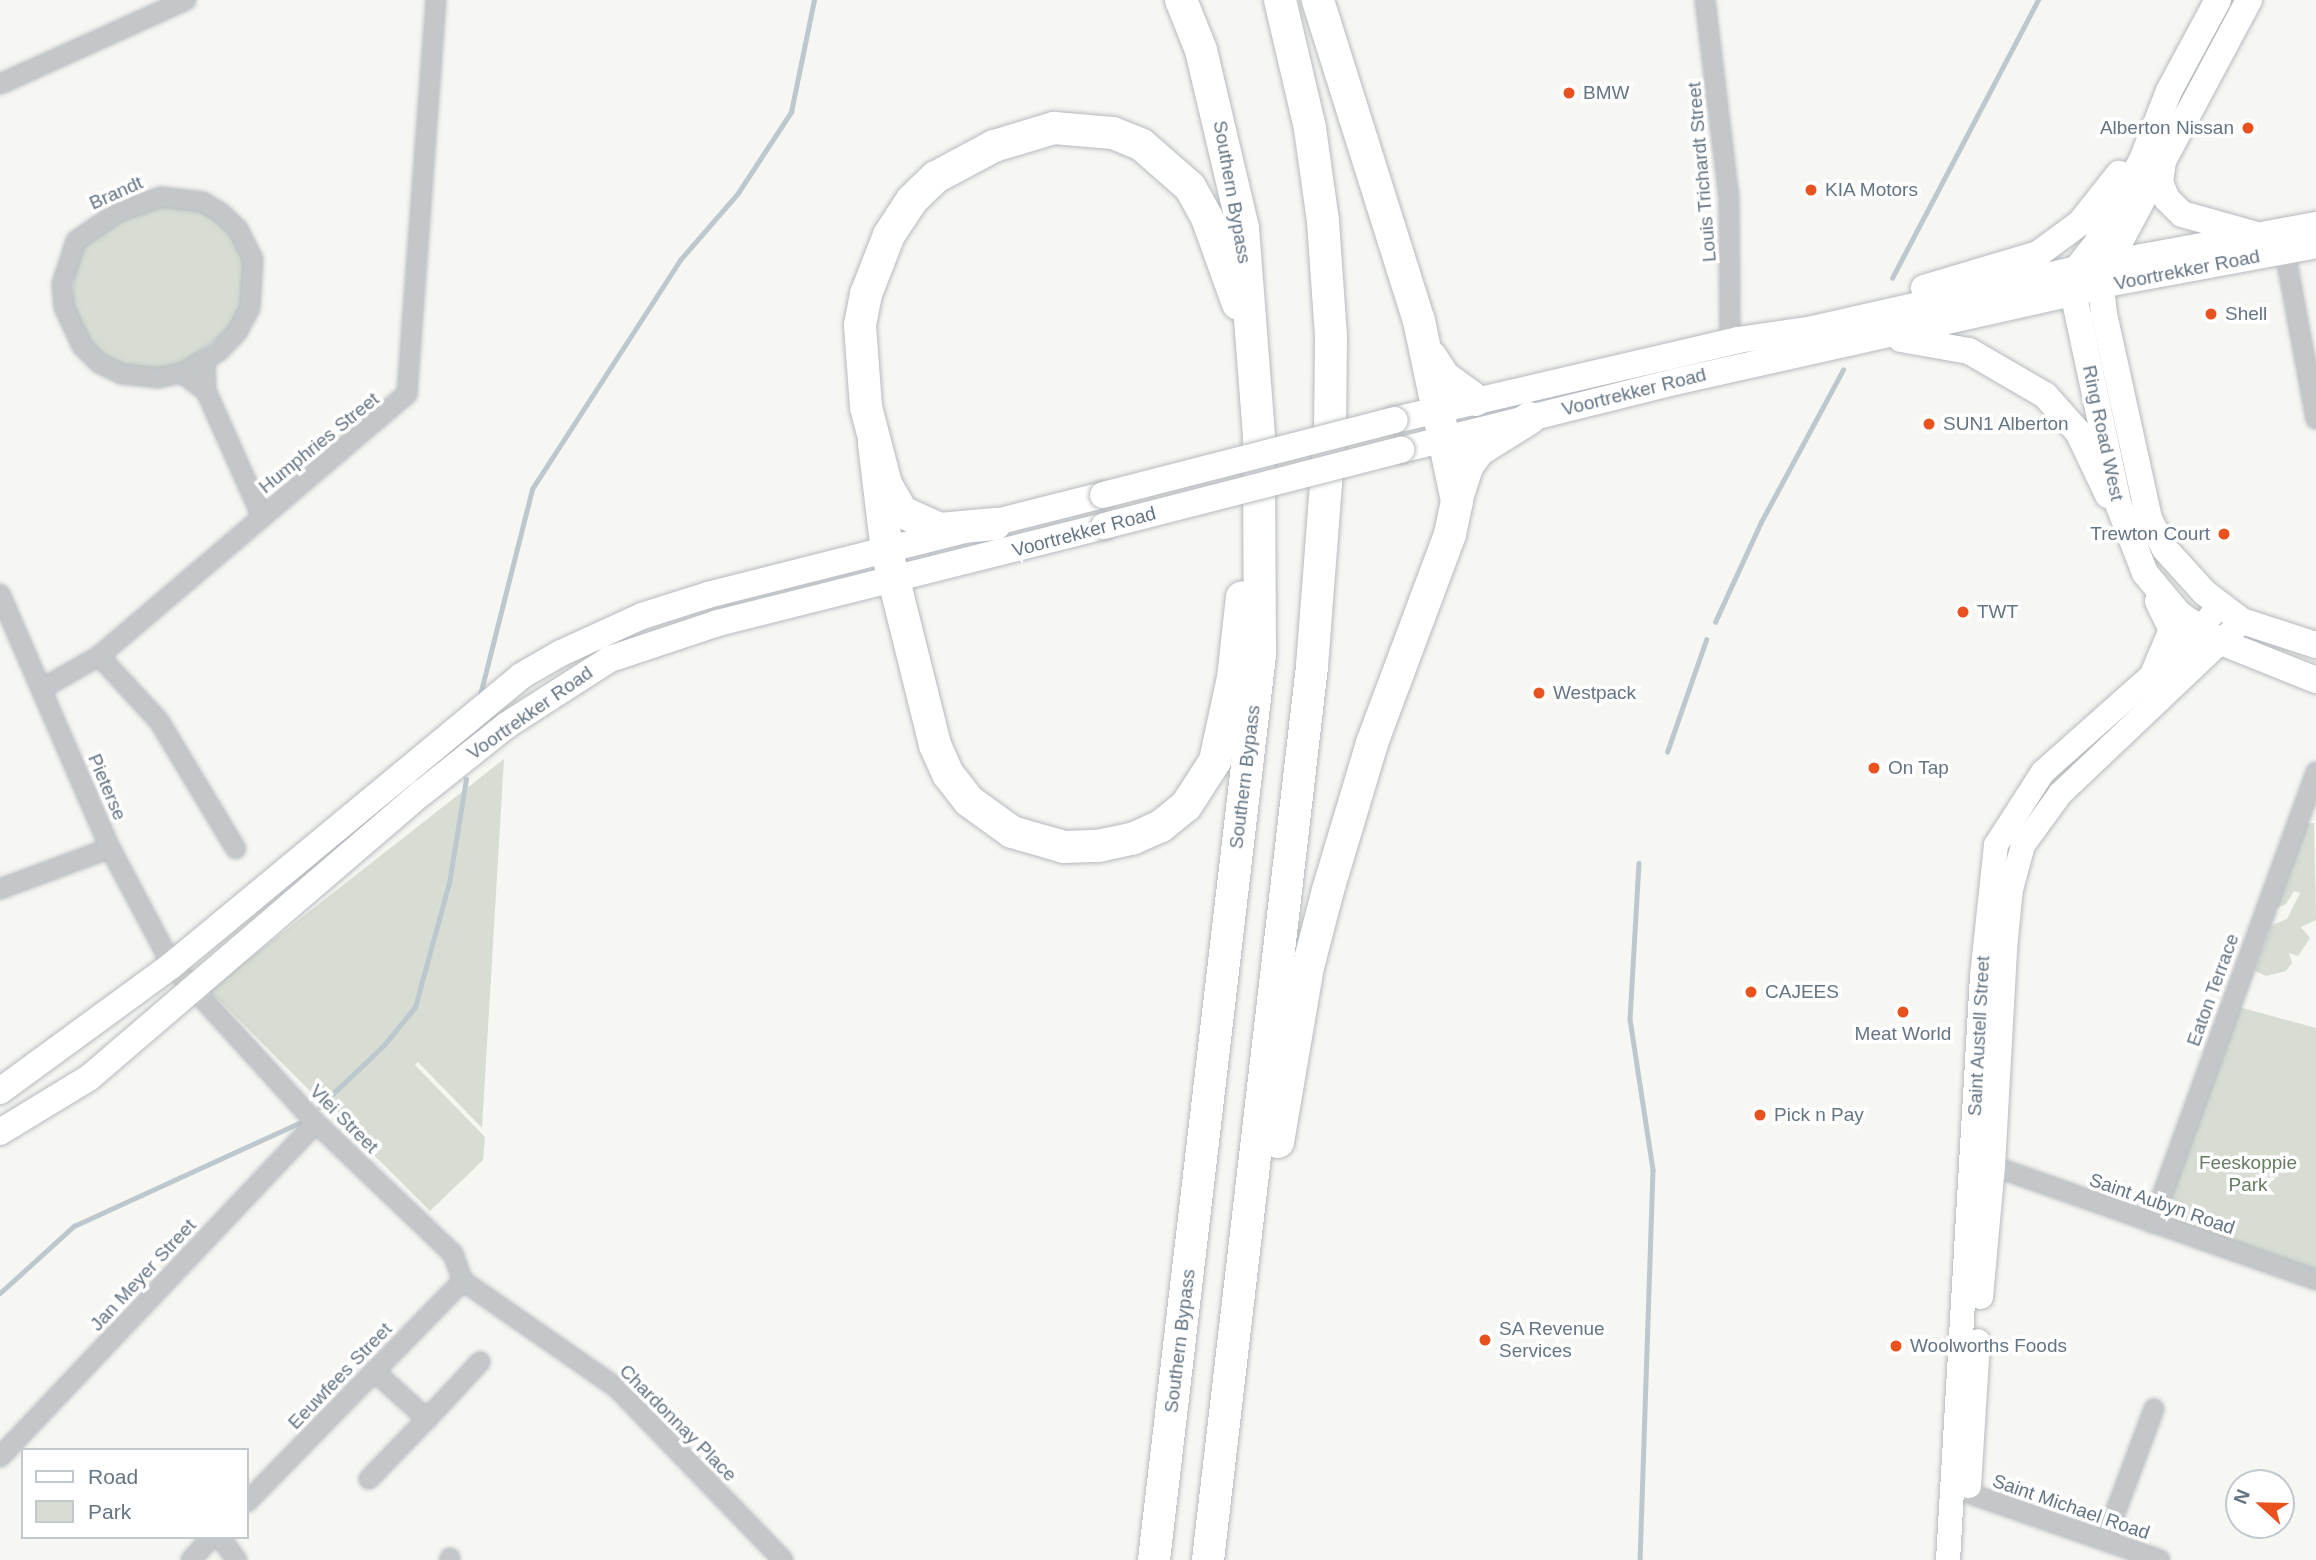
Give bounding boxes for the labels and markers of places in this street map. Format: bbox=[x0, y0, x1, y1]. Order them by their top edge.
place label: BMW bbox=[1583, 82, 1629, 104]
marker: BMW bbox=[1561, 85, 1577, 101]
place label: Alberton Nissan bbox=[2100, 117, 2234, 139]
marker: Alberton Nissan bbox=[2240, 120, 2256, 136]
place label: KIA Motors bbox=[1825, 179, 1919, 201]
marker: KIA Motors bbox=[1803, 182, 1819, 198]
place label: Shell bbox=[2225, 303, 2267, 325]
marker: Shell bbox=[2203, 306, 2219, 322]
place label: SUN1 Alberton bbox=[1943, 413, 2070, 435]
marker: SUN1 Alberton bbox=[1921, 416, 1937, 432]
place label: Trewton Court bbox=[2090, 523, 2210, 545]
marker: Trewton Court bbox=[2216, 526, 2232, 542]
place label: TWT bbox=[1977, 601, 2018, 623]
marker: TWT bbox=[1955, 604, 1971, 620]
place label: Westpack bbox=[1553, 682, 1636, 704]
marker: Westpack bbox=[1531, 685, 1547, 701]
place label: On Tap bbox=[1888, 757, 1949, 779]
marker: On Tap bbox=[1866, 760, 1882, 776]
place label: CAJEES bbox=[1765, 981, 1839, 1003]
marker: CAJEES bbox=[1743, 984, 1759, 1000]
marker: Meat World bbox=[1895, 1004, 1911, 1020]
place label: Meat World bbox=[1855, 1023, 1951, 1045]
place label: Pick n Pay bbox=[1774, 1104, 1864, 1126]
marker: Pick n Pay bbox=[1752, 1107, 1768, 1123]
place label: SA Revenue Services bbox=[1499, 1318, 1606, 1362]
marker: SA Revenue Services bbox=[1477, 1332, 1493, 1348]
place label: Woolworths Foods bbox=[1910, 1335, 2067, 1357]
marker: Woolworths Foods bbox=[1888, 1338, 1904, 1354]

